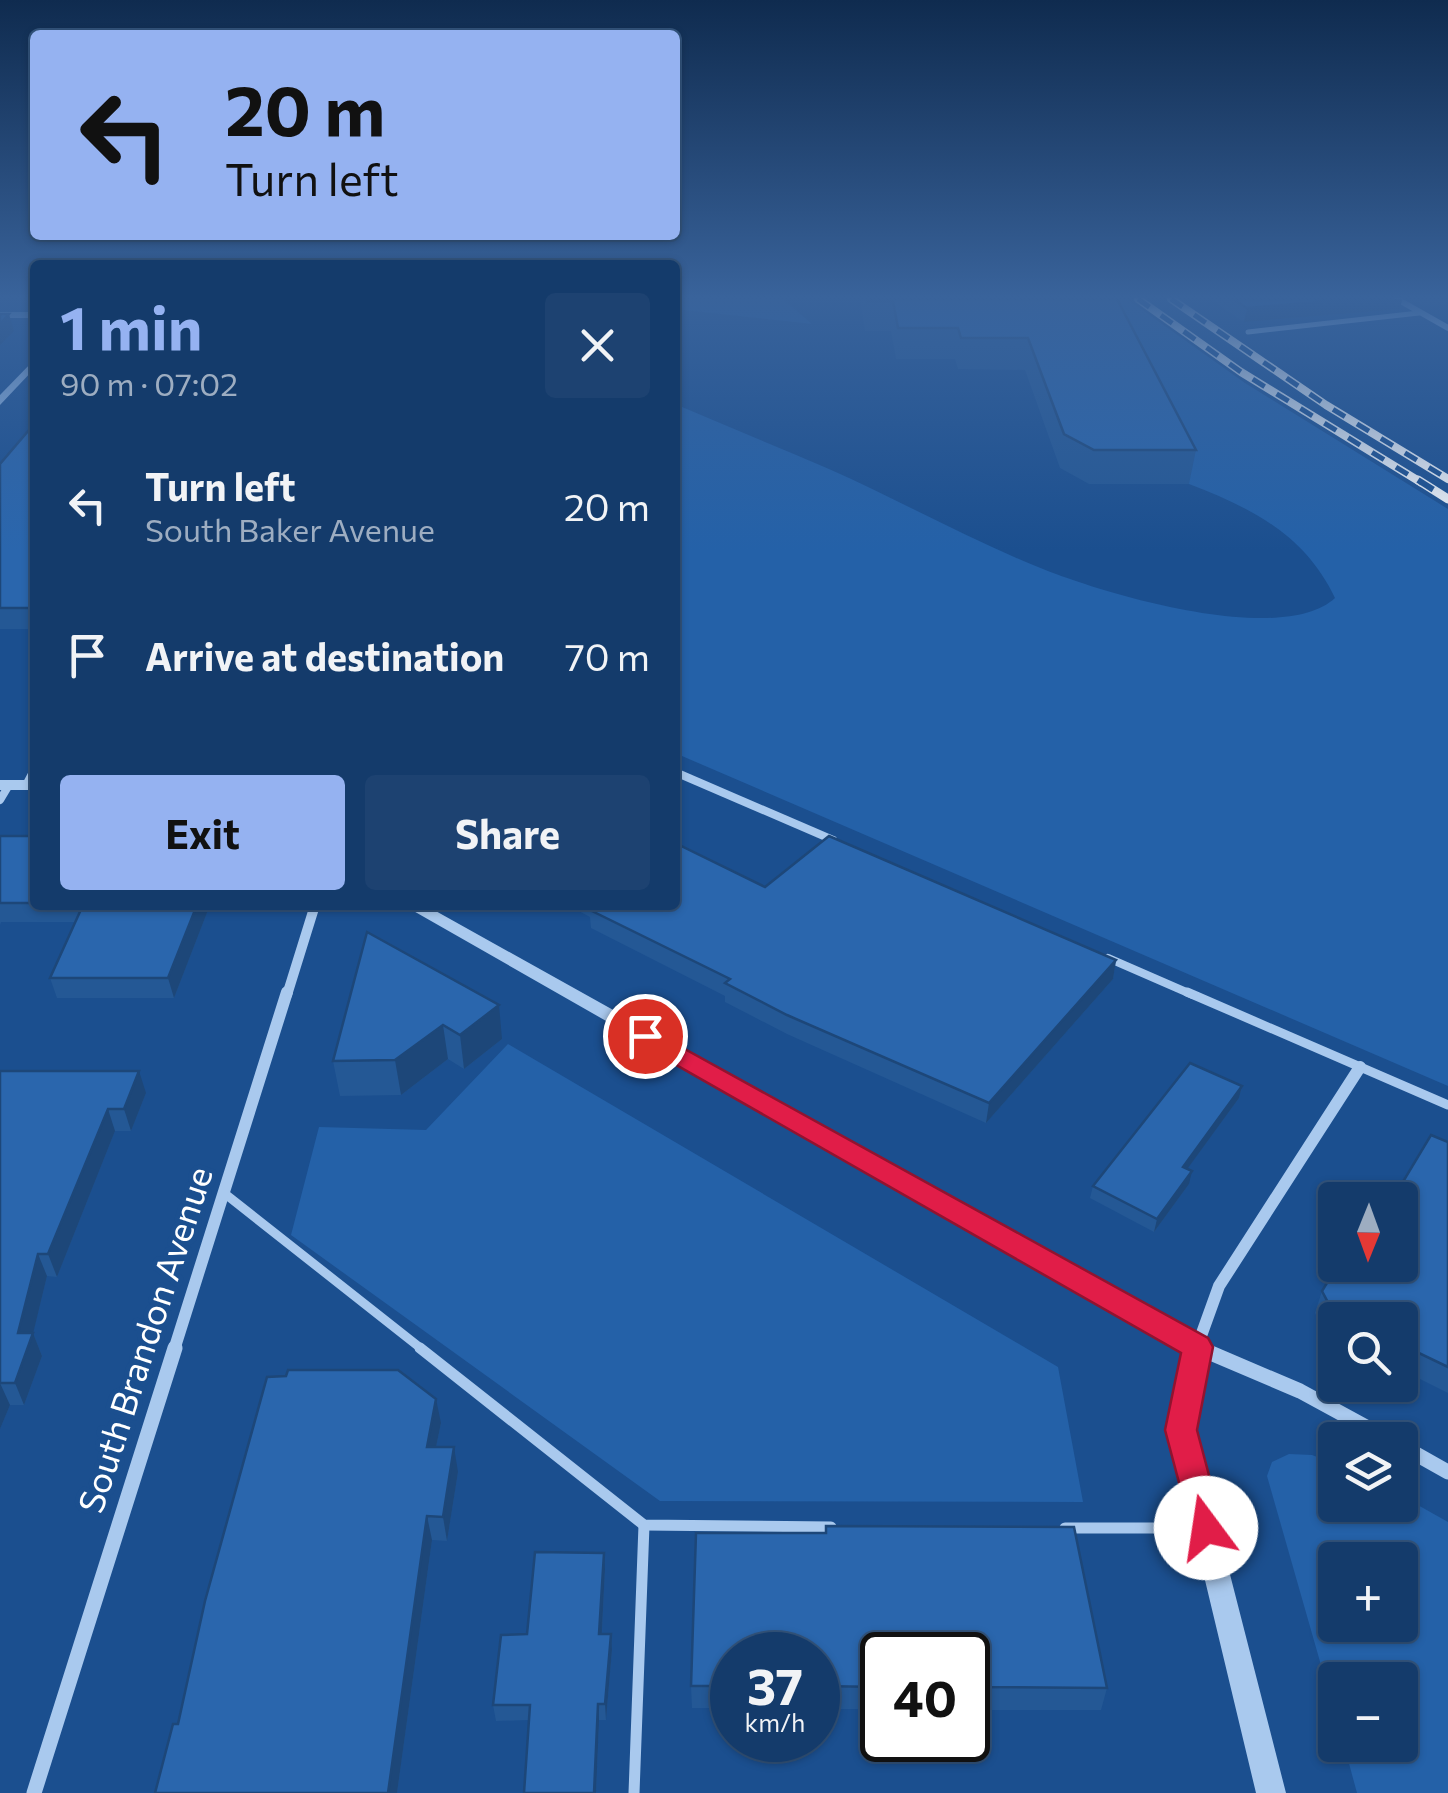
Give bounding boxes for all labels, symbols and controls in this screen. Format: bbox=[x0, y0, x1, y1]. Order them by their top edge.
text: 20 m bbox=[225, 65, 385, 150]
icon: left bbox=[60, 70, 190, 200]
text: Turn left bbox=[225, 150, 399, 205]
text: 1 min bbox=[60, 289, 202, 362]
button: close bbox=[545, 293, 650, 398]
text: 90 m · 07:02 bbox=[60, 363, 238, 403]
text: Turn left bbox=[145, 462, 296, 509]
icon: left bbox=[60, 478, 115, 533]
text: 20 m bbox=[564, 482, 650, 529]
text: South Baker Avenue bbox=[145, 509, 435, 549]
icon: arrive bbox=[60, 628, 115, 683]
text: Arrive at destination bbox=[145, 632, 504, 679]
text: 70 m bbox=[565, 632, 650, 679]
button: Exit bbox=[60, 775, 345, 890]
button: Share bbox=[365, 775, 650, 890]
pin bbox=[603, 994, 688, 1079]
icon: arrive bbox=[618, 1009, 673, 1064]
street label: South Brandon Avenue bbox=[67, 1161, 220, 1518]
north arrow bbox=[1318, 1182, 1418, 1282]
map controls bbox=[1318, 1182, 1418, 1762]
button: search bbox=[1318, 1302, 1418, 1402]
button: layers bbox=[1318, 1422, 1418, 1522]
position arrow bbox=[1154, 1476, 1258, 1580]
button: + bbox=[1318, 1542, 1418, 1642]
speed limit sign: 40 bbox=[860, 1632, 990, 1762]
text: 37 bbox=[747, 1654, 803, 1715]
button: − bbox=[1318, 1662, 1418, 1762]
text: km/h bbox=[745, 1707, 805, 1737]

